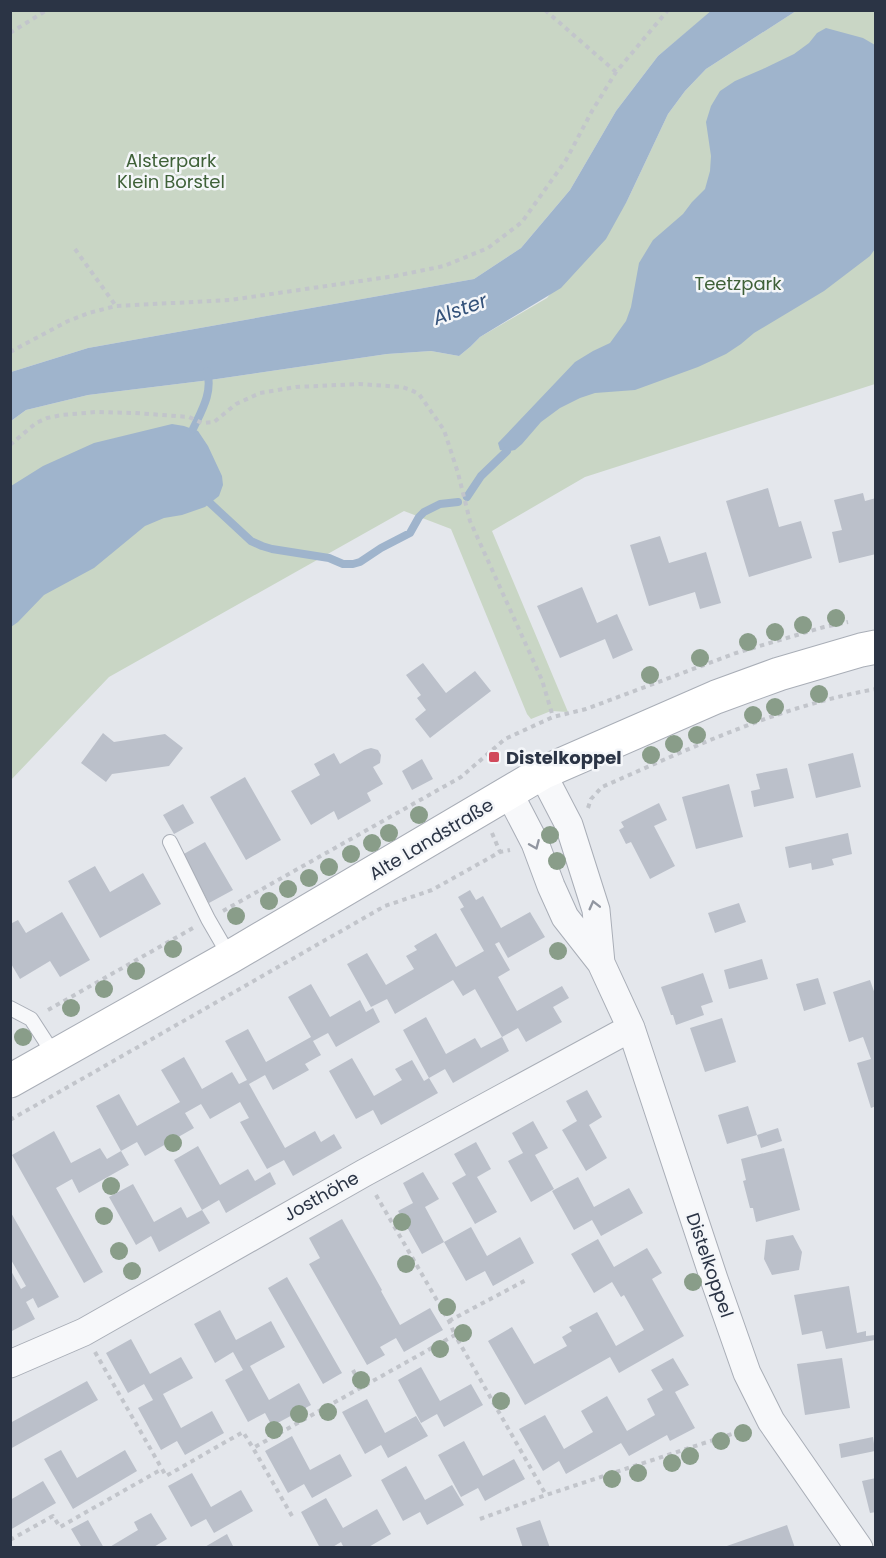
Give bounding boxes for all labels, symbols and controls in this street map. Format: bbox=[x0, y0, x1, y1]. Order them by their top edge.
park label: Alsterpark Klein Borstel bbox=[117, 148, 225, 194]
park label: Teetzpark bbox=[694, 271, 782, 296]
water label: Alster bbox=[428, 286, 492, 332]
place label: Distelkoppel bbox=[506, 745, 622, 770]
marker: Distelkoppel bbox=[487, 750, 501, 764]
street label: Alte Landstraße bbox=[364, 792, 498, 886]
one-way arrow bbox=[528, 838, 540, 849]
one-way arrow bbox=[589, 900, 602, 910]
street label: Josthöhe bbox=[279, 1165, 363, 1227]
street label: Distelkoppel bbox=[680, 1209, 740, 1321]

